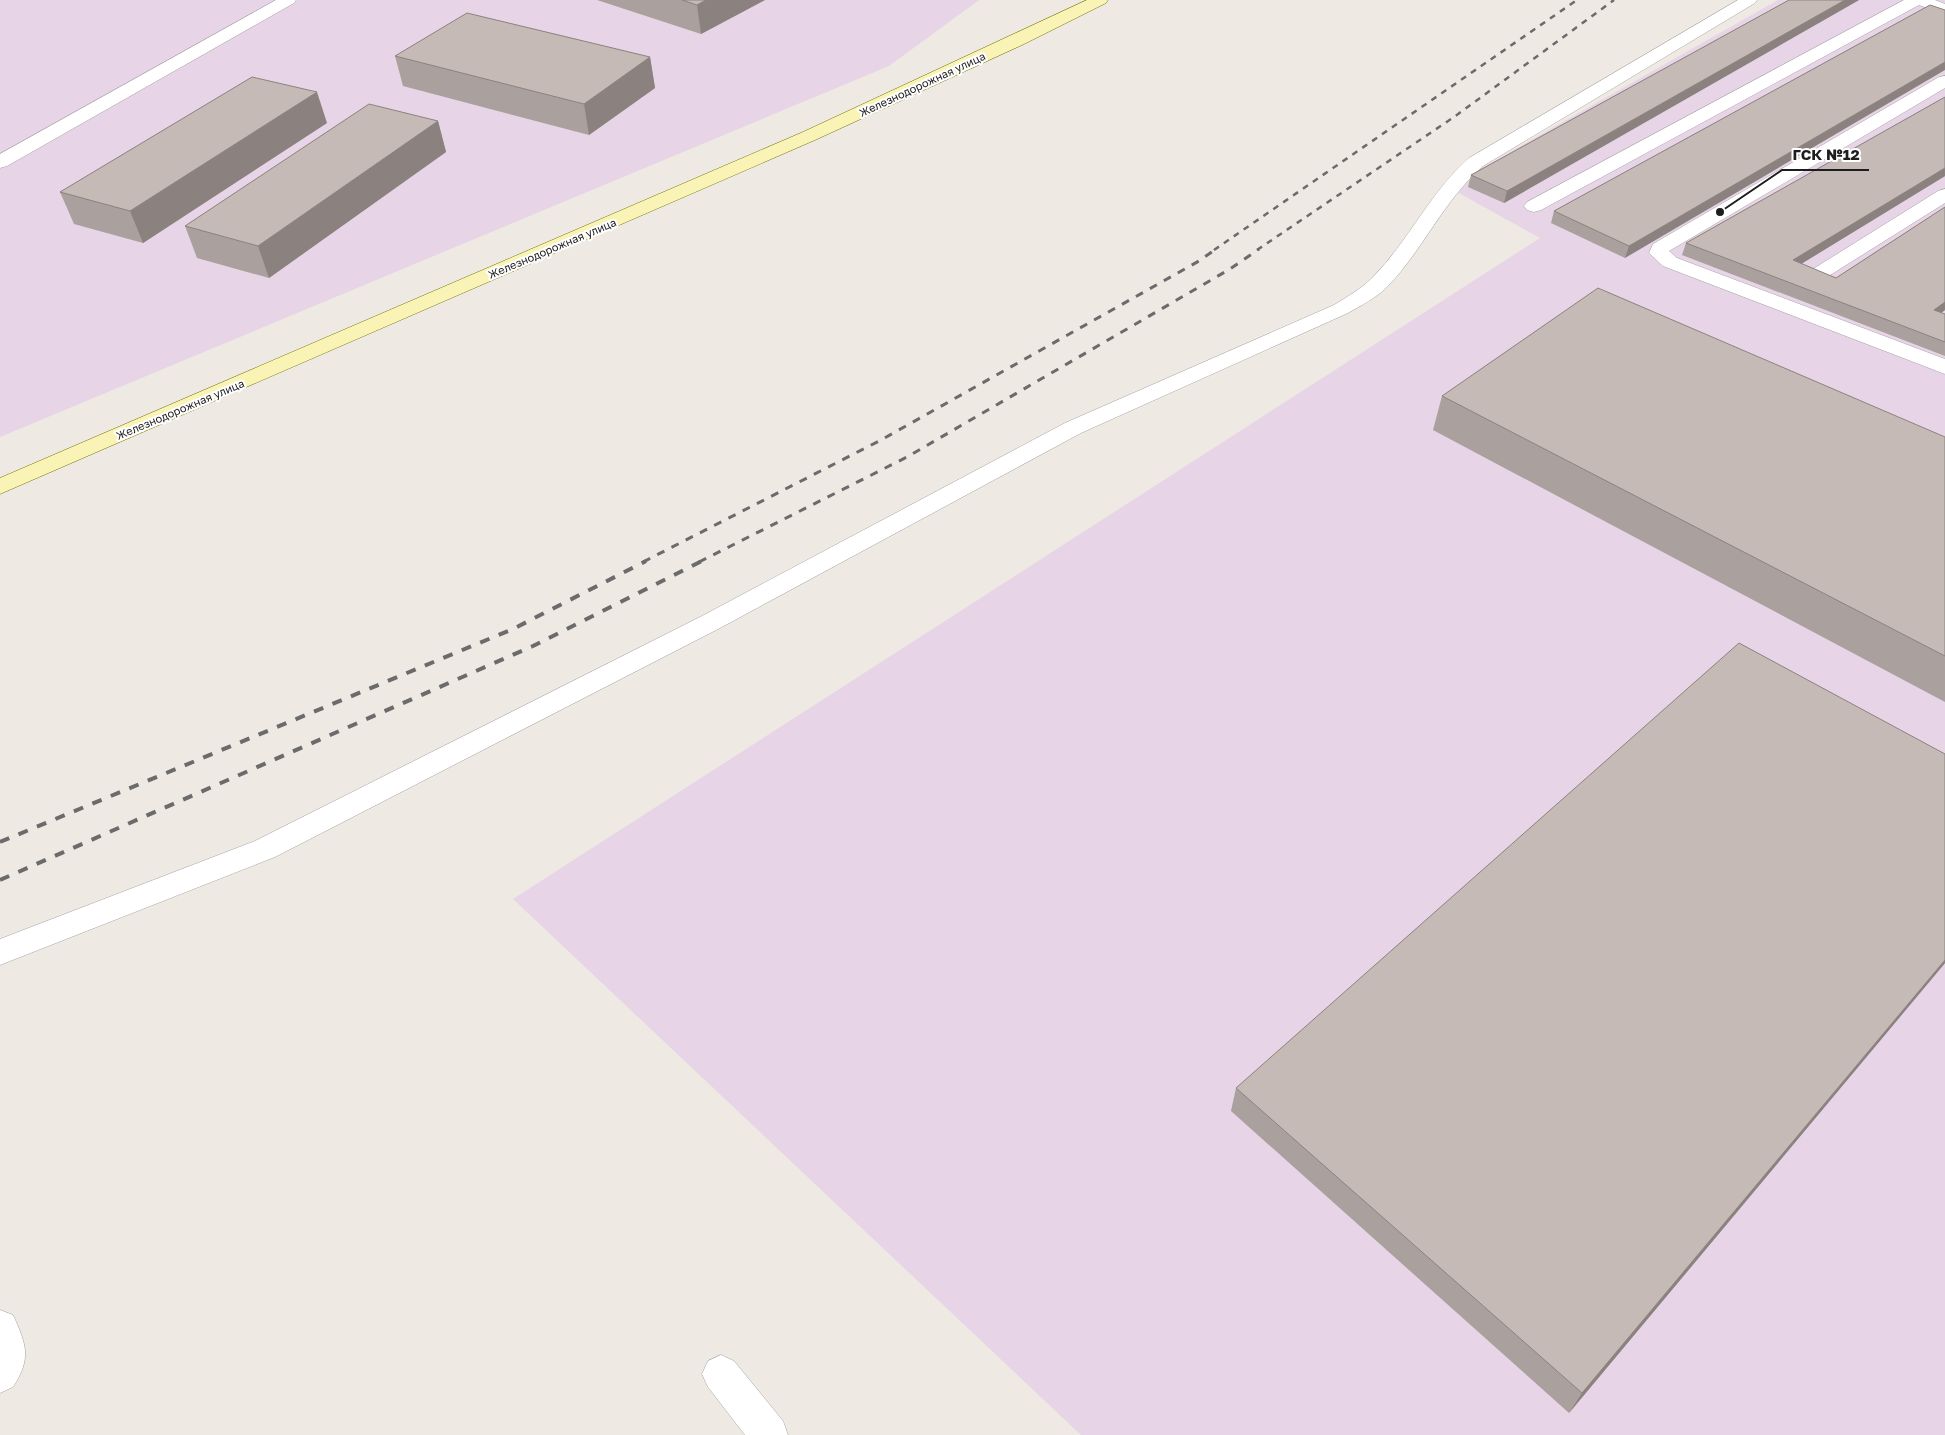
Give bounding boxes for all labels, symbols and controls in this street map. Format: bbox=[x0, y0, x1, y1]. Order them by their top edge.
street label: Железнодорожная улица bbox=[857, 49, 987, 119]
callout: ГСК №12 bbox=[1782, 140, 1869, 170]
text: ГСК №12 bbox=[1792, 145, 1860, 163]
street label: Железнодорожная улица bbox=[486, 215, 618, 281]
street label: Железнодорожная улица bbox=[114, 376, 246, 442]

